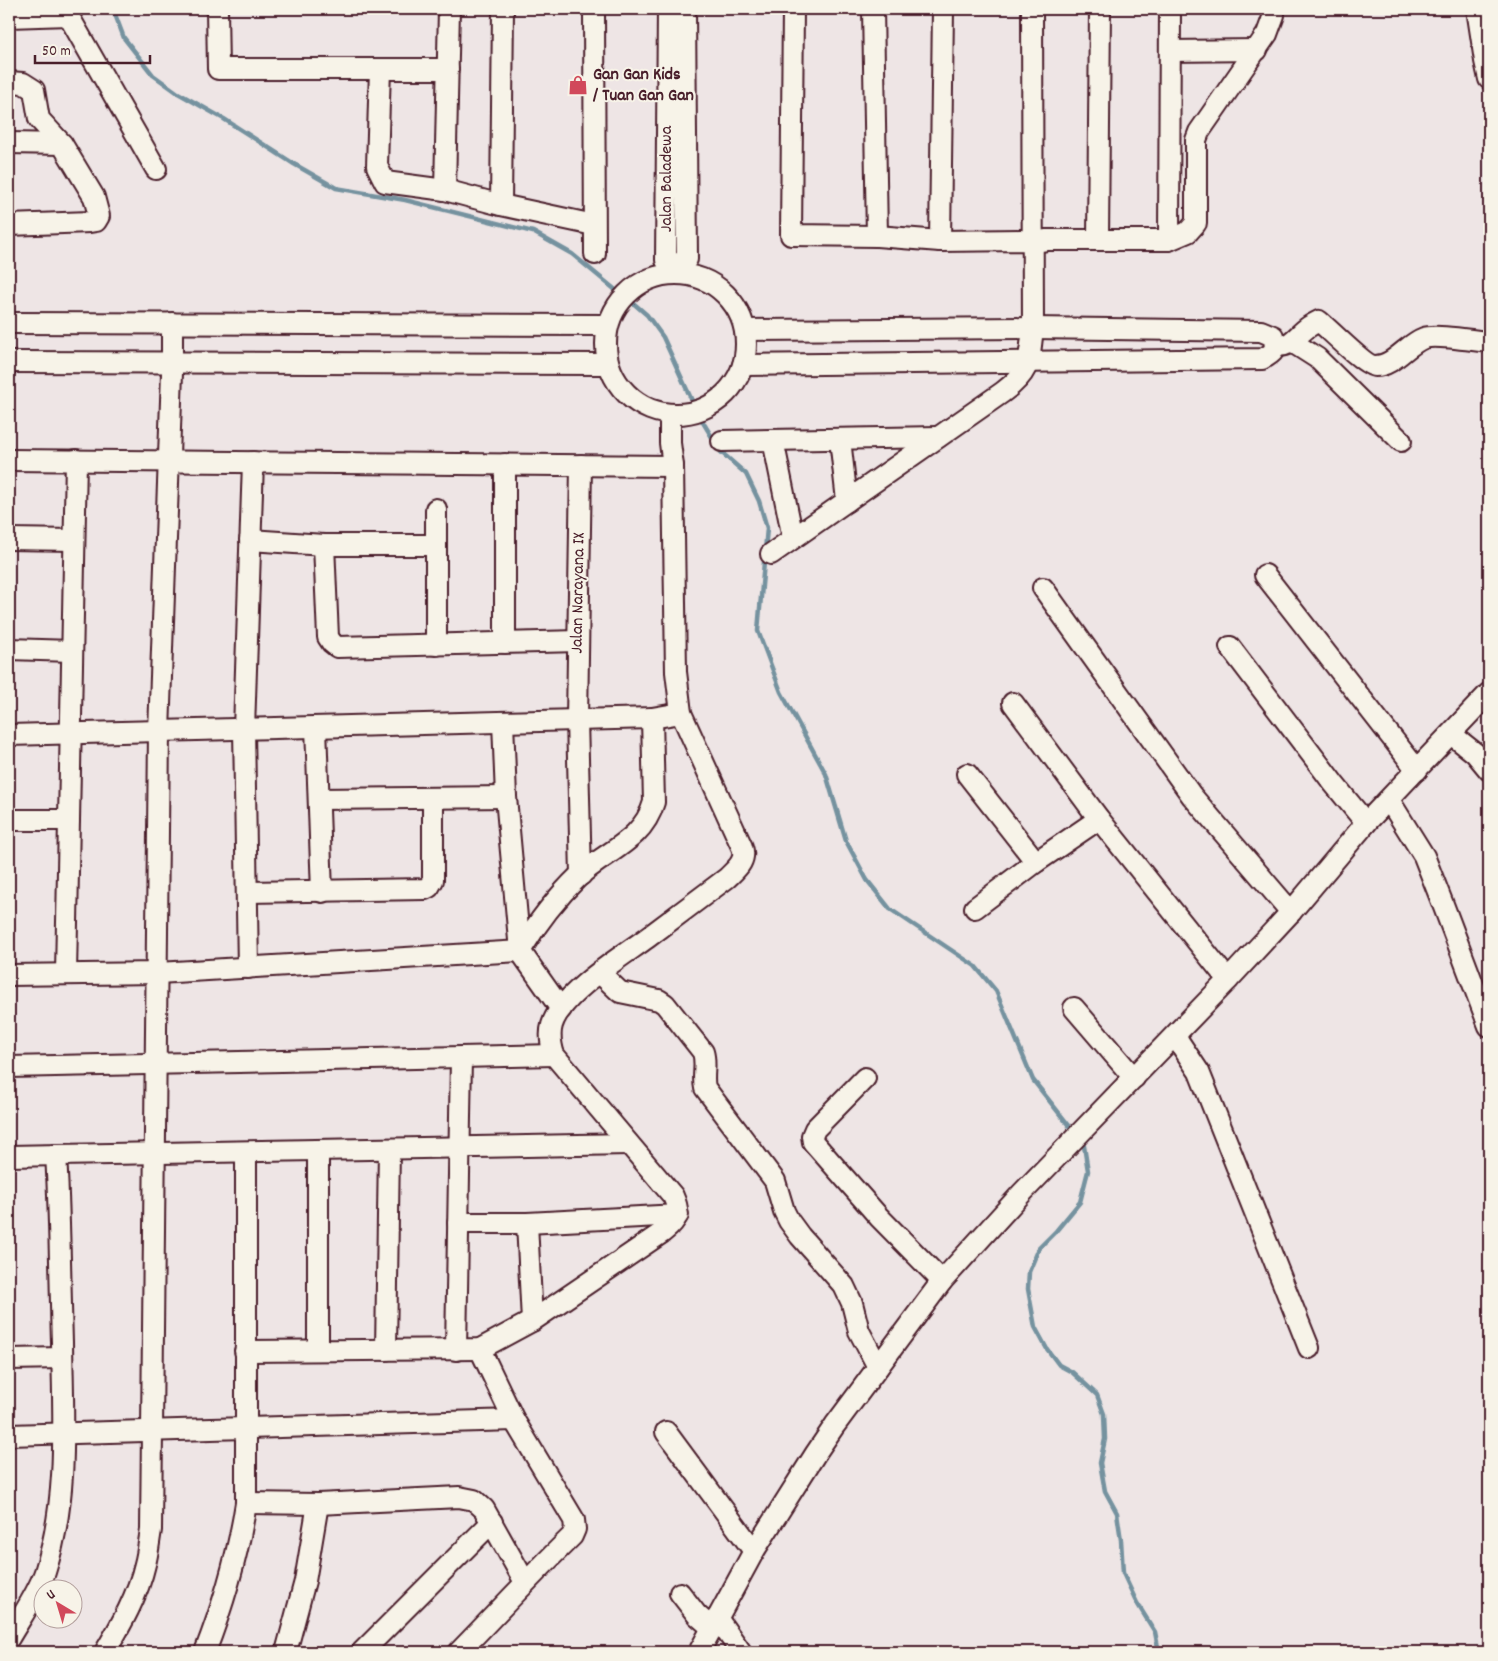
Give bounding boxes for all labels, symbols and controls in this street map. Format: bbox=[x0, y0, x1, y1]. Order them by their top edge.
scale bar bbox=[35, 32, 150, 64]
text: 50 m bbox=[42, 41, 71, 63]
place label: Gan Gan Kids / Tuan Gan Gan bbox=[592, 63, 694, 109]
shop icon: Gan Gan Kids / Tuan Gan Gan bbox=[567, 74, 589, 96]
street label: Jalan Baladewa bbox=[655, 125, 680, 232]
street label: Jalan Narayana IX bbox=[565, 532, 593, 654]
north arrow bbox=[32, 1578, 82, 1628]
text: U bbox=[42, 1585, 60, 1605]

